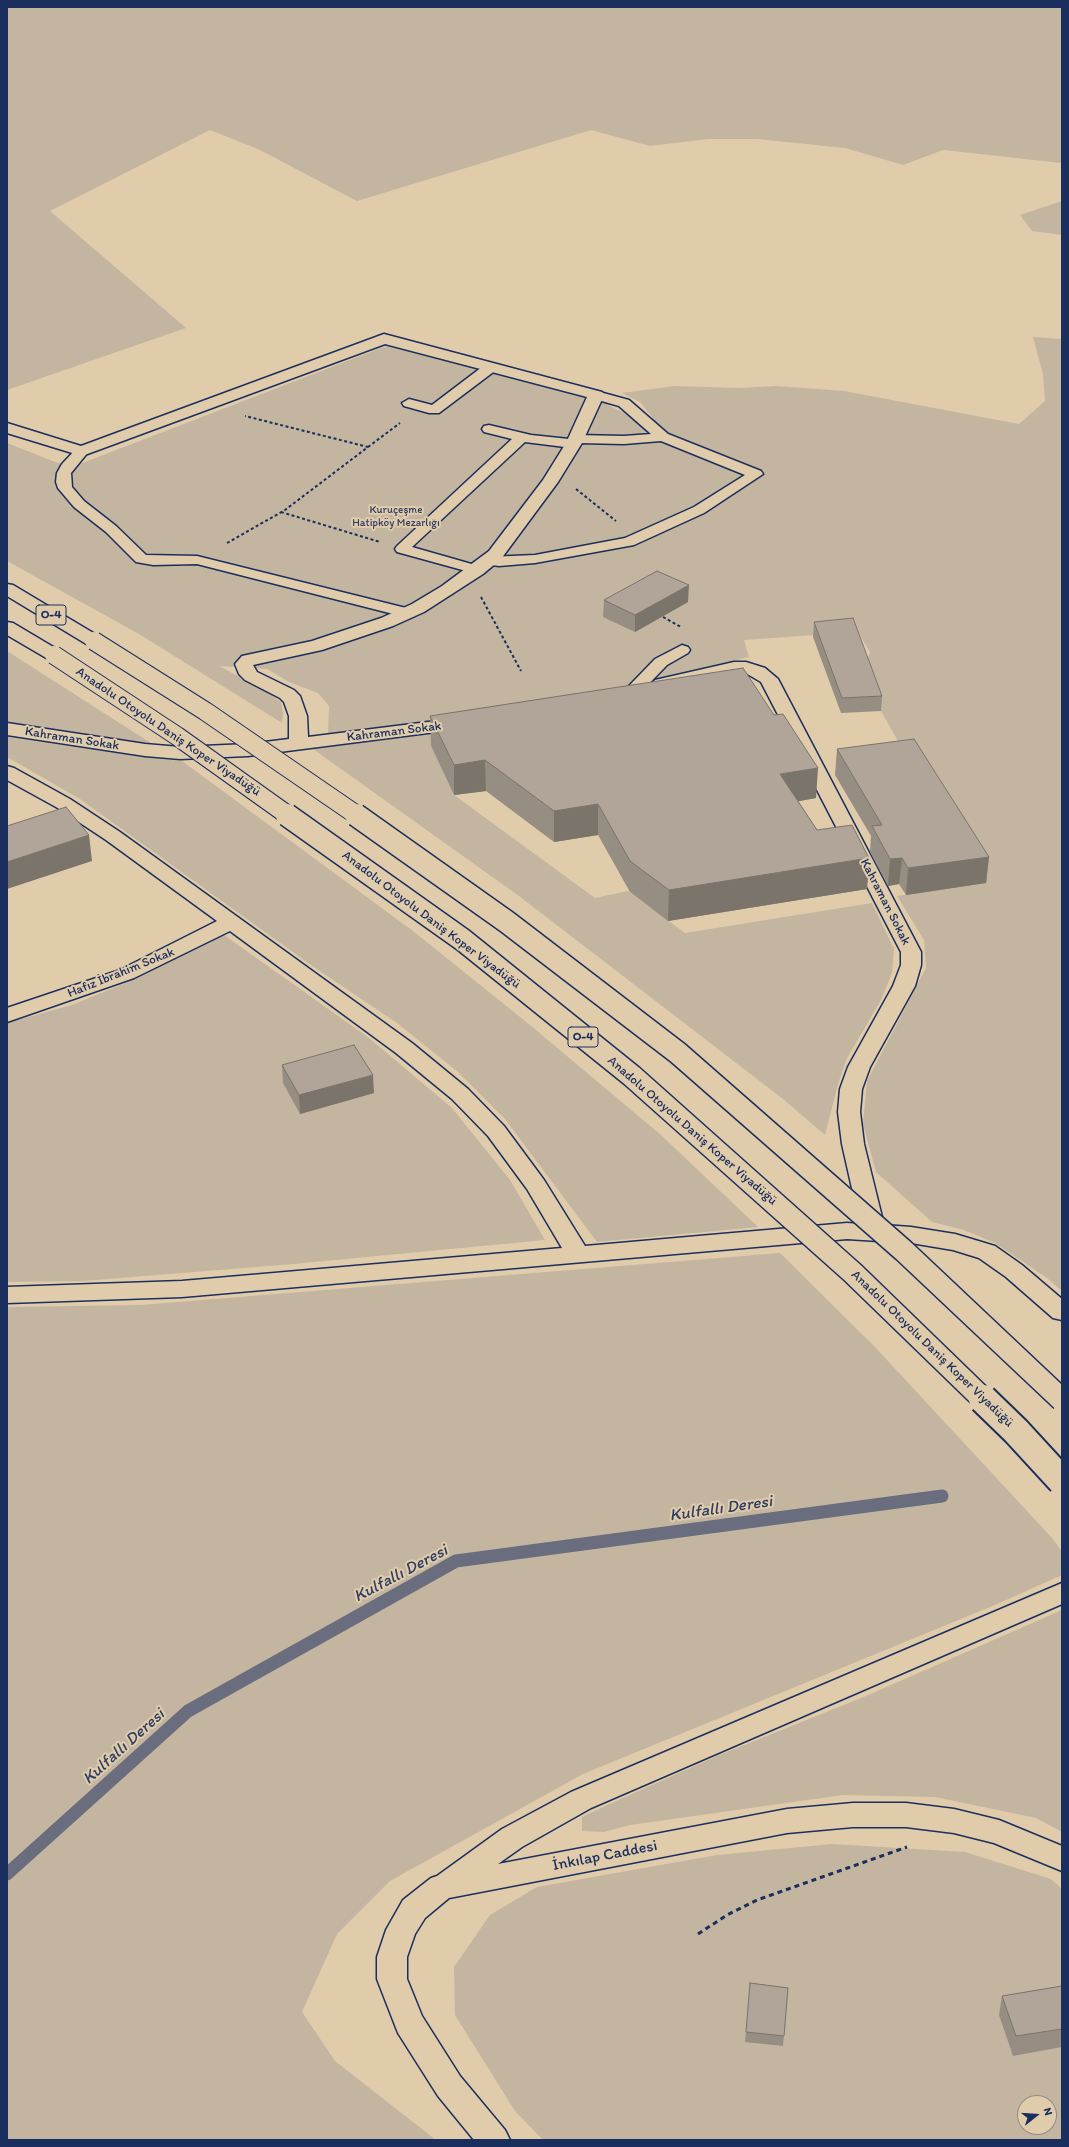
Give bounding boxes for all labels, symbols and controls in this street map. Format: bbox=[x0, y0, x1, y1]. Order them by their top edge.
park label: Kuruçeşme Hatipköy Mezarlığı bbox=[352, 503, 440, 529]
road number: O-4 bbox=[36, 605, 66, 625]
street label: Anadolu Otoyolu Daniş Koper Viyadüğü bbox=[73, 664, 263, 800]
street label: Kahraman Sokak bbox=[346, 718, 442, 746]
street label: Kahraman Sokak bbox=[24, 724, 120, 754]
street label: Anadolu Otoyolu Daniş Koper Viyadüğü bbox=[339, 848, 523, 992]
street label: Kahraman Sokak bbox=[856, 856, 914, 948]
street label: Hafız İbrahim Sokak bbox=[65, 944, 177, 1002]
road number: O-4 bbox=[568, 1027, 598, 1047]
street label: Anadolu Otoyolu Daniş Koper Viyadüğü bbox=[604, 1053, 780, 1209]
street label: Anadolu Otoyolu Daniş Koper Viyadüğü bbox=[848, 1267, 1016, 1431]
water label: Kulfallı Deresi bbox=[668, 1492, 774, 1526]
water label: Kulfallı Deresi bbox=[351, 1541, 451, 1607]
water label: Kulfallı Deresi bbox=[79, 1705, 169, 1789]
street label: İnkılap Caddesi bbox=[551, 1836, 659, 1876]
north arrow bbox=[1017, 2095, 1057, 2135]
text: N bbox=[1041, 2106, 1055, 2117]

